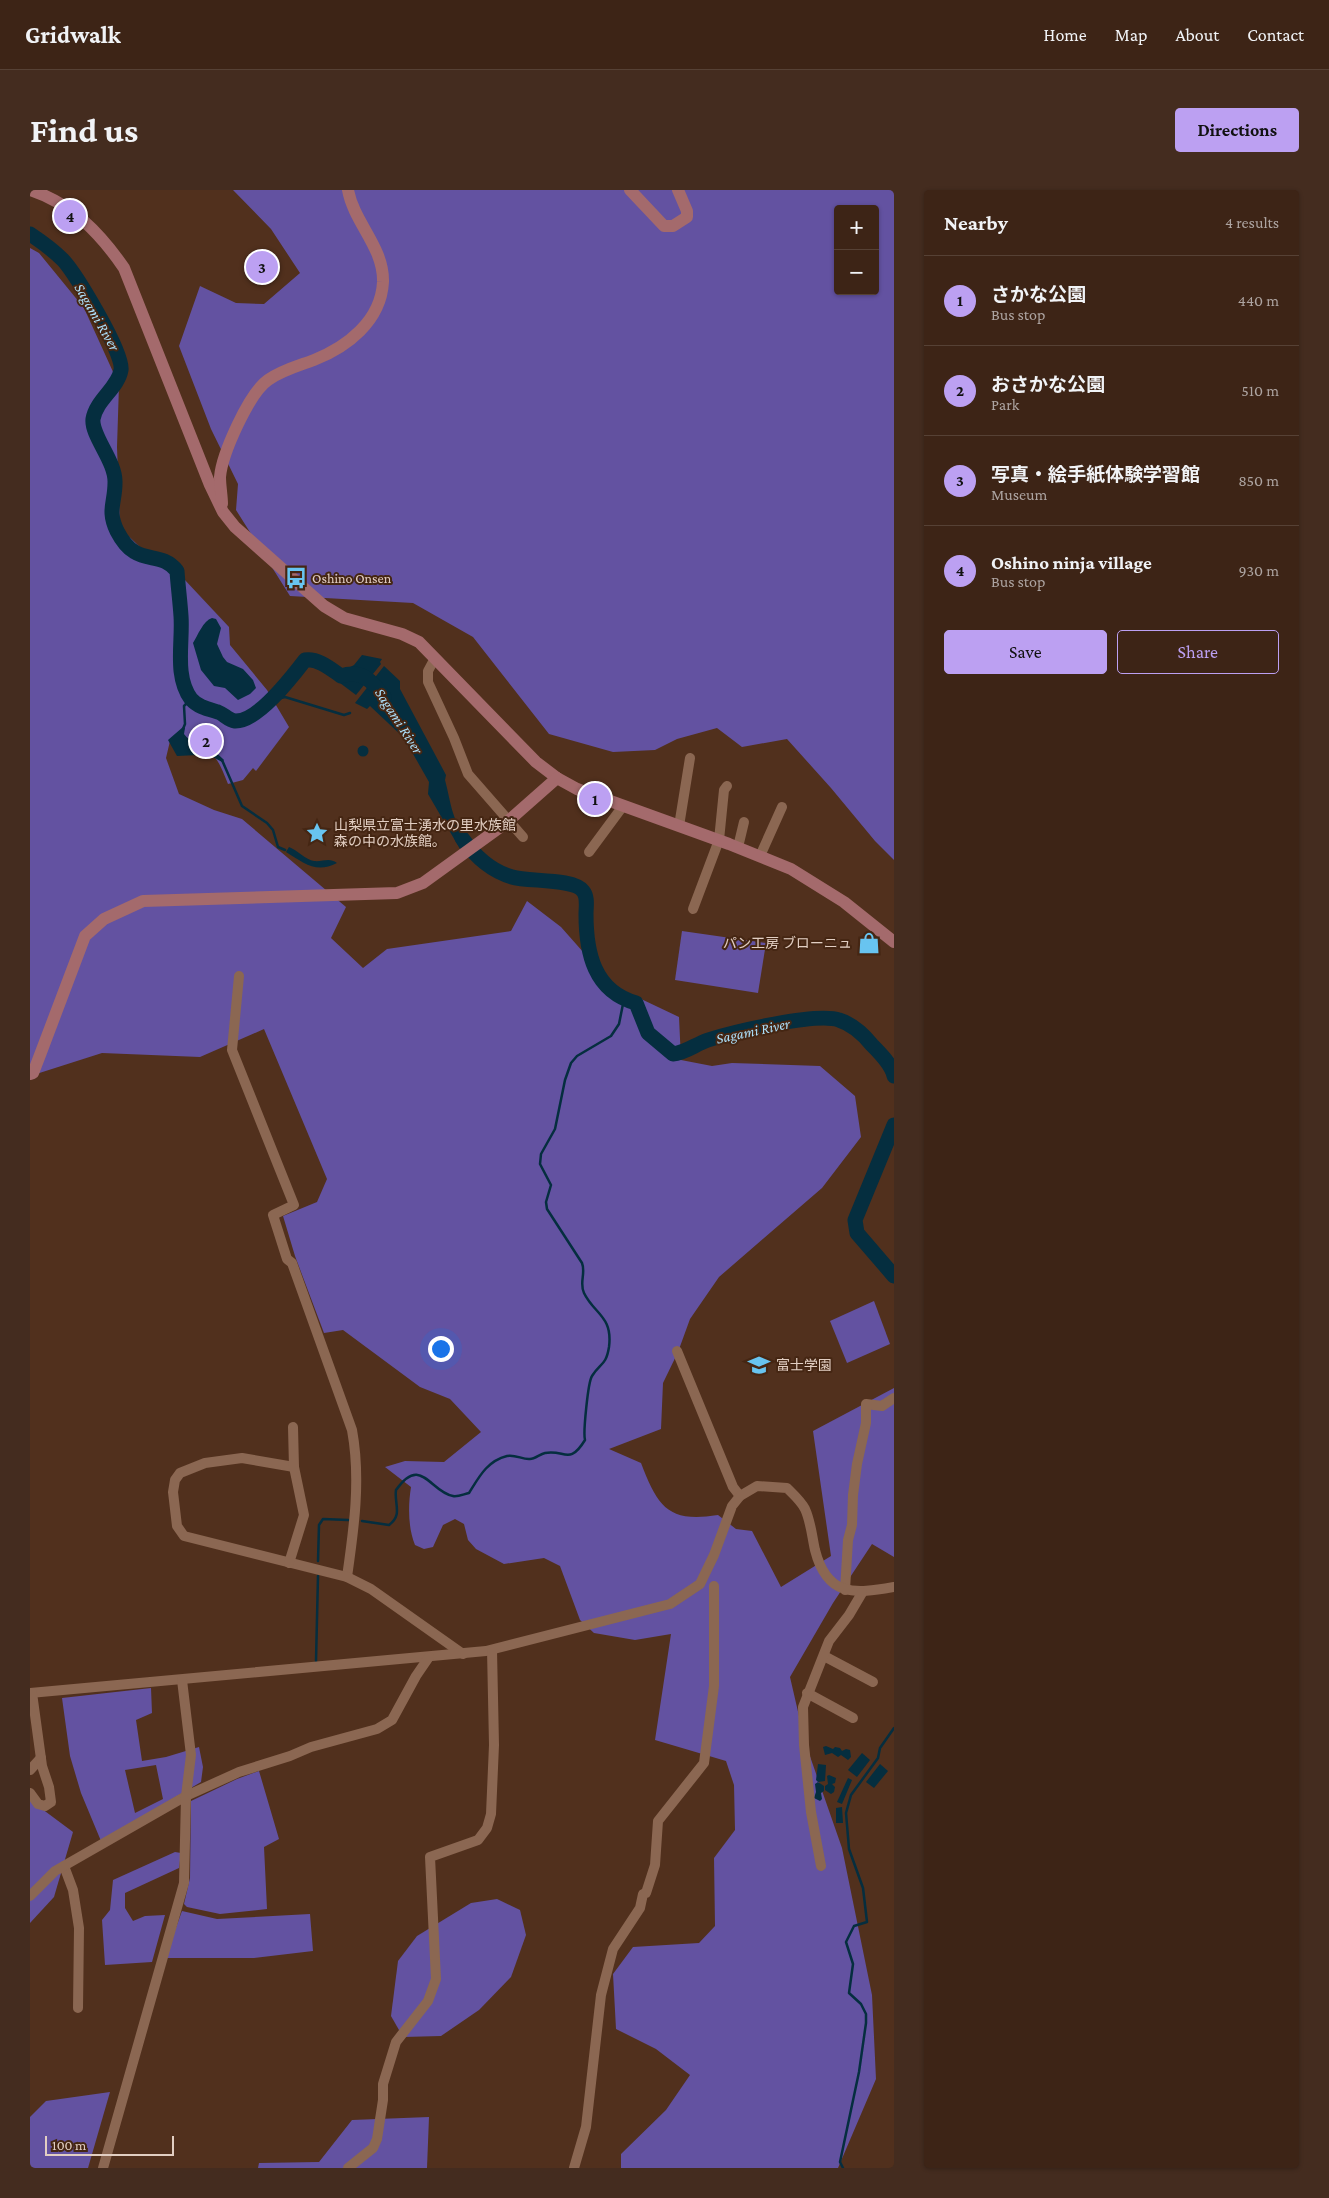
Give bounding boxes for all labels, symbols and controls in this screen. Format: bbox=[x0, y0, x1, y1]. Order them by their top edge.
text: Gridwalk bbox=[25, 21, 121, 48]
text: Home bbox=[1044, 25, 1087, 45]
text: Map bbox=[1115, 25, 1147, 45]
text: About bbox=[1175, 25, 1219, 45]
text: Contact bbox=[1247, 25, 1304, 45]
button: Directions bbox=[1175, 108, 1299, 152]
text: Find us bbox=[30, 111, 138, 150]
pin: 4 bbox=[54, 197, 86, 235]
map controls bbox=[834, 205, 879, 295]
button: + bbox=[834, 205, 879, 250]
text: Nearby bbox=[944, 211, 1008, 235]
text: 4 results bbox=[1225, 214, 1279, 231]
pin: 3 bbox=[246, 248, 278, 286]
button: − bbox=[834, 250, 879, 295]
water label: Sagami River bbox=[70, 281, 123, 355]
text: さかな公園 bbox=[991, 284, 1086, 305]
text: 1 bbox=[957, 292, 963, 309]
text: 440 m bbox=[1238, 292, 1279, 309]
text: Bus stop bbox=[991, 306, 1045, 323]
text: おさかな公園 bbox=[991, 374, 1105, 395]
text: 2 bbox=[956, 382, 964, 399]
text: 510 m bbox=[1241, 382, 1279, 399]
text: Park bbox=[991, 396, 1019, 413]
text: 写真・絵手紙体験学習館 bbox=[991, 464, 1200, 485]
text: 3 bbox=[956, 472, 964, 489]
text: 850 m bbox=[1238, 472, 1279, 489]
text: Museum bbox=[991, 486, 1047, 503]
text: Oshino ninja village bbox=[991, 552, 1152, 573]
text: 4 bbox=[956, 562, 964, 579]
text: 930 m bbox=[1239, 562, 1279, 579]
bus stop icon: Oshino Onsen bbox=[283, 565, 309, 591]
place label: Oshino Onsen bbox=[312, 570, 392, 586]
text: Bus stop bbox=[991, 573, 1045, 590]
button: Save bbox=[944, 630, 1107, 674]
button: Share bbox=[1117, 630, 1279, 674]
water label: Sagami River bbox=[371, 685, 427, 758]
pin: 2 bbox=[190, 722, 222, 760]
pin: 1 bbox=[579, 780, 611, 818]
place label: 山梨県立富士湧水の里水族館 森の中の水族館。 bbox=[334, 817, 516, 849]
place icon: 山梨県立富士湧水の里水族館 森の中の水族館。 bbox=[304, 820, 330, 846]
shop icon: パン工房 ブローニュ bbox=[856, 930, 882, 956]
place label: パン工房 ブローニュ bbox=[723, 935, 852, 951]
water label: Sagami River bbox=[715, 1015, 792, 1048]
your location bbox=[428, 1336, 454, 1362]
school or university icon: 富士学園 bbox=[746, 1352, 772, 1378]
place label: 富士学園 bbox=[776, 1357, 832, 1373]
scale bar bbox=[45, 2133, 174, 2156]
text: 100 m bbox=[52, 2137, 86, 2153]

